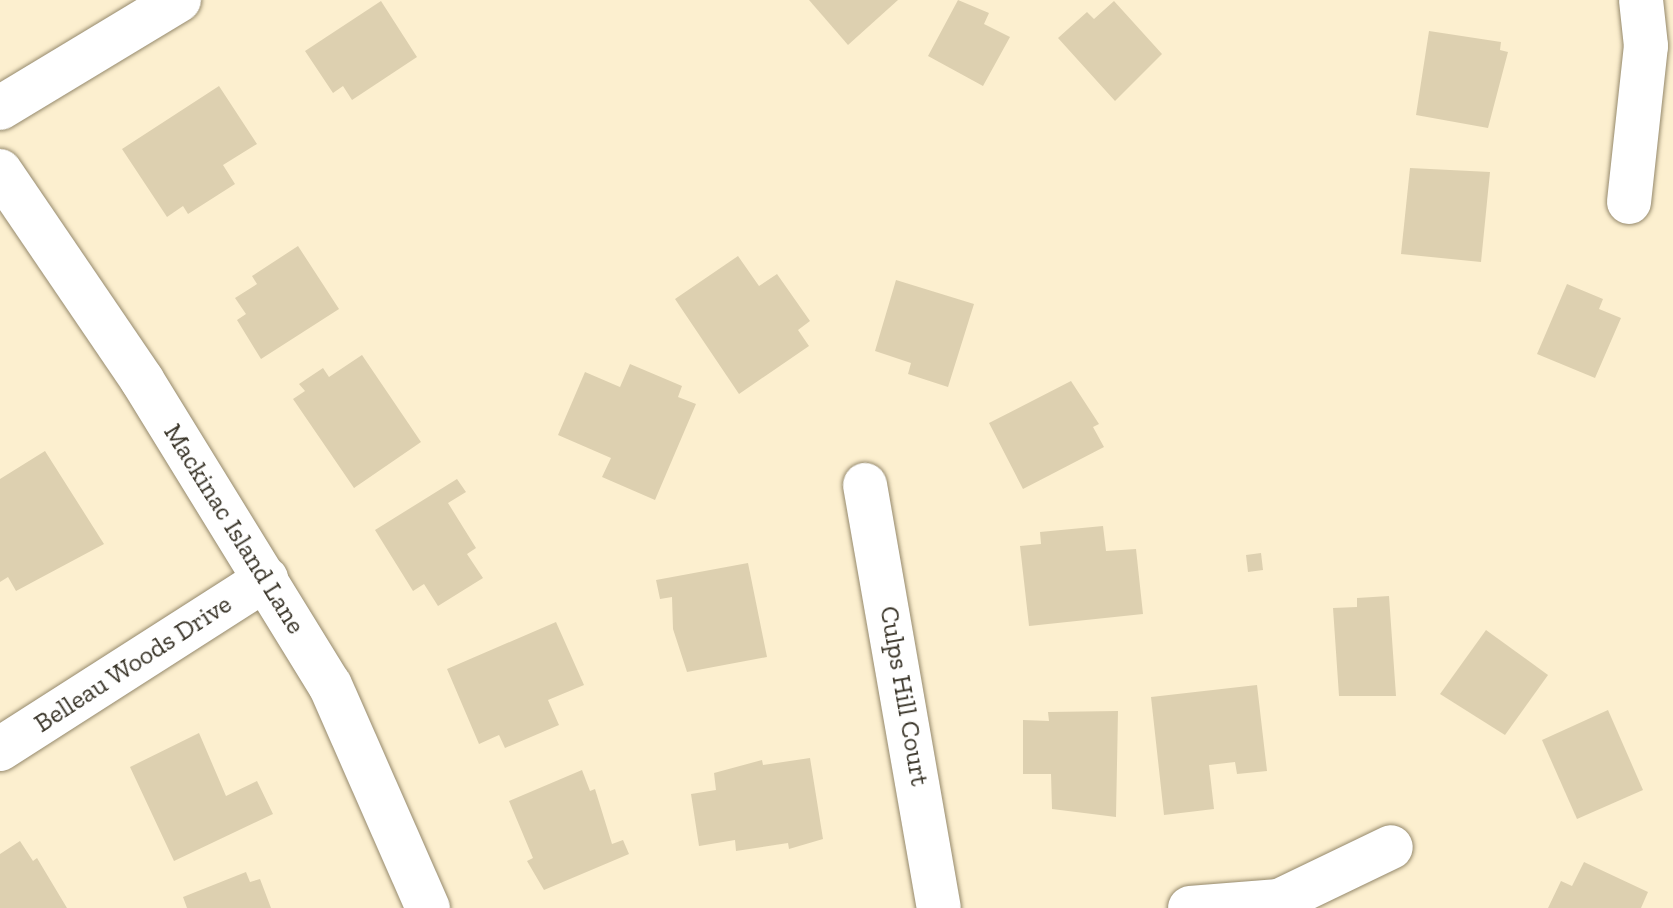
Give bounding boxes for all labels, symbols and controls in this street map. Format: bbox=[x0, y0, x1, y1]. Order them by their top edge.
street label: Mackinac Island Lane bbox=[157, 418, 311, 640]
street label: Belleau Woods Drive bbox=[28, 588, 238, 740]
street label: Culps Hill Court bbox=[873, 604, 935, 788]

